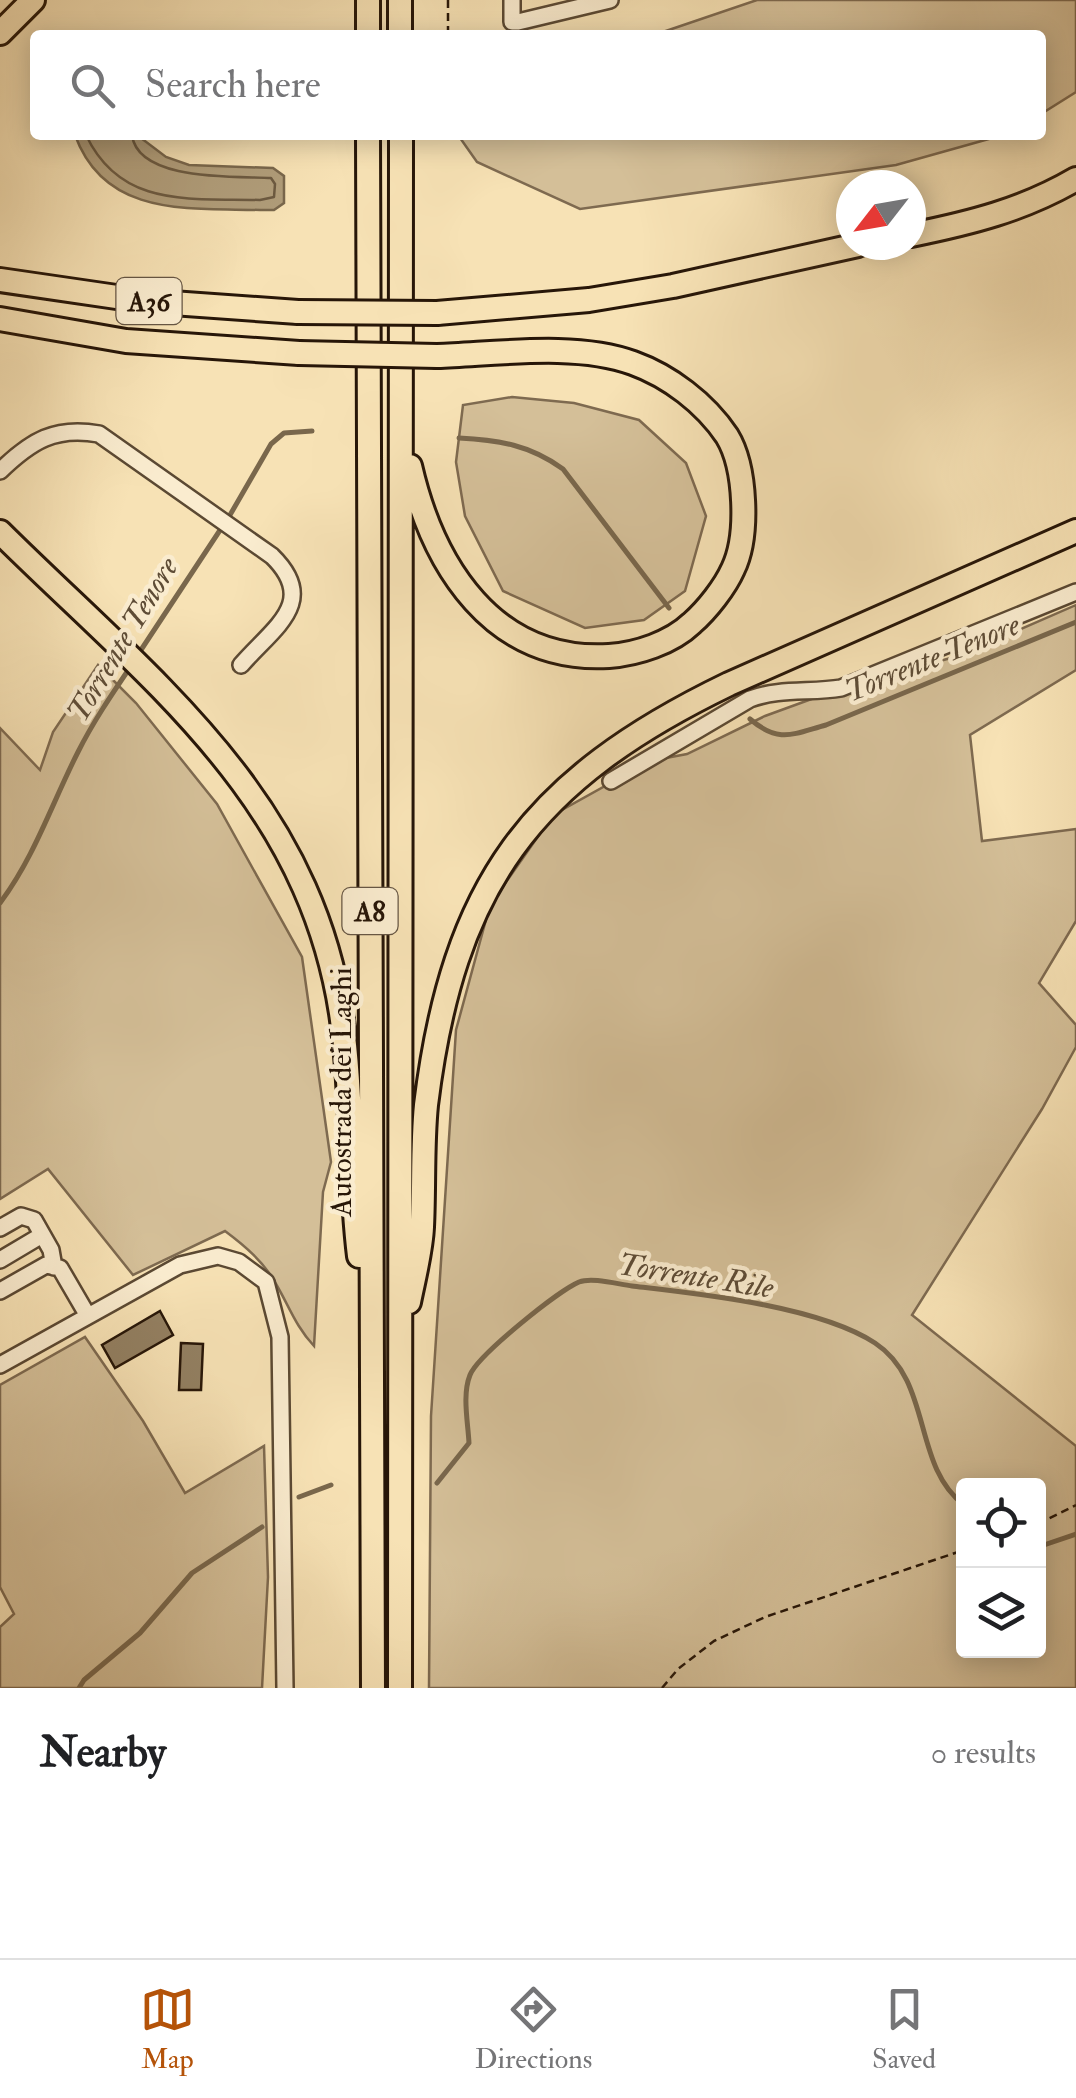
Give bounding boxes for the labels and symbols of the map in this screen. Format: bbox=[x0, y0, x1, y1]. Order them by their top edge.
north arrow bbox=[836, 170, 926, 260]
road number: A36 bbox=[116, 278, 182, 324]
water label: Torrente Tenore bbox=[58, 550, 188, 729]
water label: Torrente Tenore bbox=[839, 605, 1026, 711]
road number: A8 bbox=[342, 888, 398, 934]
street label: Autostrada dei Laghi bbox=[323, 967, 360, 1218]
water label: Torrente Rile bbox=[616, 1244, 776, 1308]

